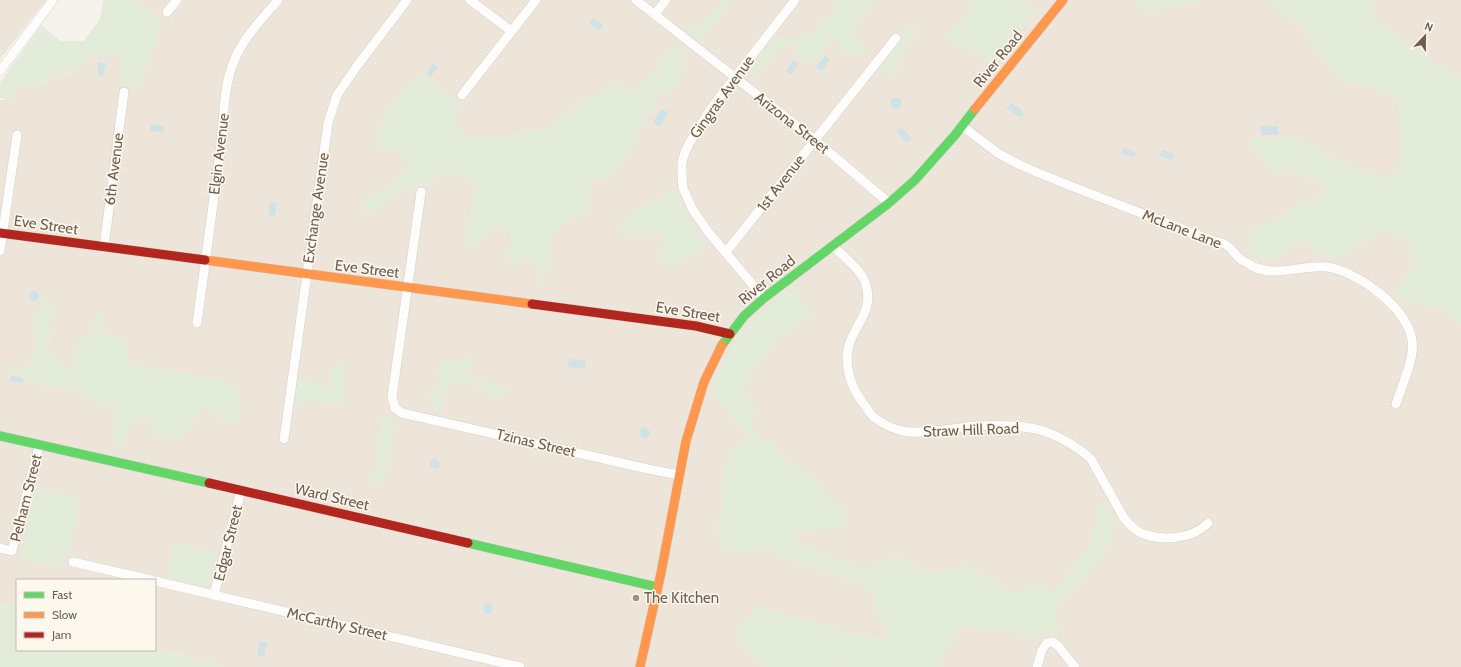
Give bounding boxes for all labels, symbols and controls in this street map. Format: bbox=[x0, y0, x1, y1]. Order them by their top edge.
north arrow bbox=[1405, 16, 1445, 56]
text: N bbox=[1423, 19, 1435, 35]
street label: River Road bbox=[970, 27, 1026, 91]
street label: Gingras Avenue bbox=[686, 52, 758, 142]
street label: Arizona Street bbox=[751, 88, 833, 158]
street label: Elgin Avenue bbox=[205, 112, 233, 196]
street label: 6th Avenue bbox=[101, 132, 127, 206]
street label: Exchange Avenue bbox=[299, 151, 333, 265]
street label: 1st Avenue bbox=[753, 151, 809, 215]
street label: McLane Lane bbox=[1140, 206, 1225, 252]
street label: Eve Street bbox=[13, 212, 79, 238]
street label: River Road bbox=[735, 252, 799, 308]
street label: Eve Street bbox=[334, 256, 400, 282]
street label: Eve Street bbox=[655, 298, 721, 326]
street label: Straw Hill Road bbox=[923, 419, 1019, 441]
street label: Tzinas Street bbox=[494, 425, 578, 461]
street label: Pelham Street bbox=[6, 452, 46, 544]
street label: Ward Street bbox=[293, 480, 371, 514]
street label: Edgar Street bbox=[210, 503, 246, 583]
legend bbox=[16, 579, 156, 651]
text: Fast bbox=[52, 587, 72, 602]
place label: The Kitchen bbox=[644, 589, 719, 607]
marker: The Kitchen bbox=[631, 593, 641, 603]
street label: McCarthy Street bbox=[285, 604, 389, 644]
text: Slow bbox=[52, 607, 77, 622]
text: Jam bbox=[51, 627, 71, 642]

